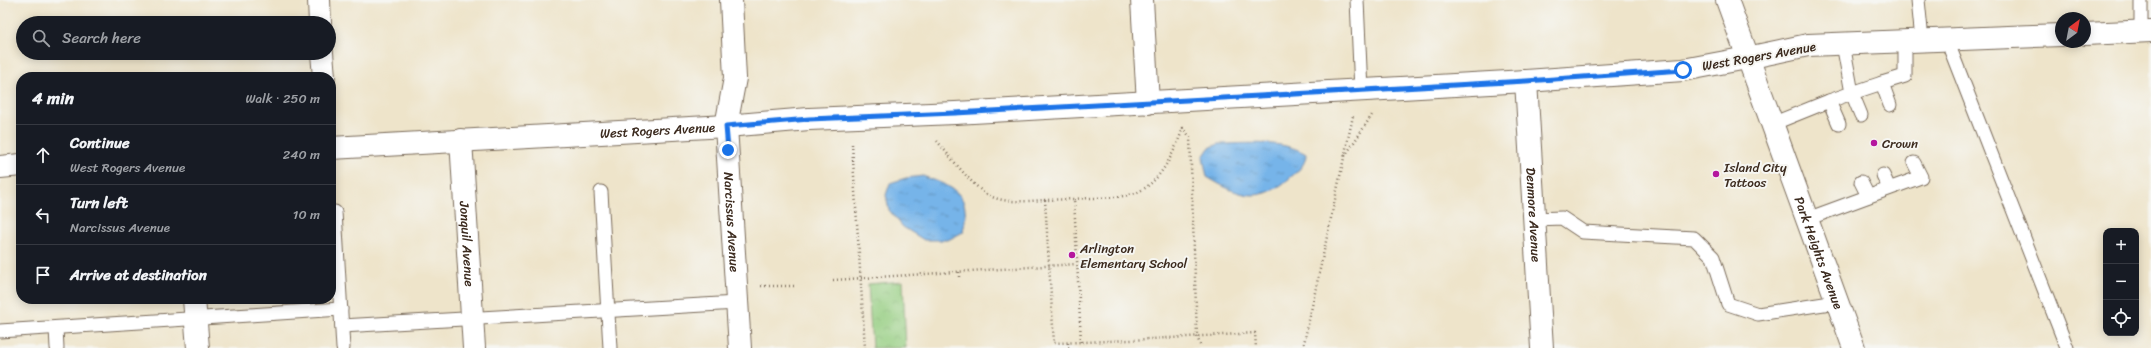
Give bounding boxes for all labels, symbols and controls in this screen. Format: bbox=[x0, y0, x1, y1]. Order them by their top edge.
north arrow bbox=[2055, 12, 2091, 48]
search box bbox=[16, 16, 336, 60]
text: Search here bbox=[62, 25, 141, 51]
icon: search bbox=[30, 27, 52, 49]
street label: West Rogers Avenue bbox=[1700, 35, 1818, 77]
route start bbox=[1674, 61, 1692, 79]
text: 4 min bbox=[32, 83, 74, 113]
text: Walk · 250 m bbox=[246, 87, 320, 110]
street label: West Rogers Avenue bbox=[599, 115, 716, 145]
text: Continue bbox=[70, 130, 130, 156]
place label: Crown bbox=[1882, 132, 1918, 155]
marker: Crown bbox=[1869, 138, 1879, 148]
route end bbox=[719, 141, 737, 159]
text: 240 m bbox=[283, 143, 320, 166]
icon: ahead bbox=[32, 144, 54, 166]
text: West Rogers Avenue bbox=[70, 156, 185, 179]
place label: Island City Tattoos bbox=[1723, 156, 1787, 194]
street label: Denmore Avenue bbox=[1520, 167, 1548, 263]
marker: Island City Tattoos bbox=[1711, 169, 1721, 179]
street label: Narcissus Avenue bbox=[717, 171, 747, 273]
text: Turn left bbox=[70, 190, 128, 216]
street label: Park Heights Avenue bbox=[1788, 193, 1850, 312]
street label: Jonquil Avenue bbox=[453, 200, 482, 287]
text: 10 m bbox=[293, 203, 320, 226]
icon: left bbox=[32, 204, 54, 226]
text: Narcissus Avenue bbox=[70, 216, 170, 239]
map controls bbox=[2103, 228, 2139, 336]
button: + bbox=[2103, 228, 2139, 264]
place label: Arlington Elementary School bbox=[1079, 237, 1188, 275]
marker: Arlington Elementary School bbox=[1067, 250, 1077, 260]
text: Arrive at destination bbox=[70, 262, 207, 288]
icon: arrive bbox=[32, 264, 54, 286]
button: − bbox=[2103, 264, 2139, 300]
button: locate bbox=[2103, 300, 2139, 336]

